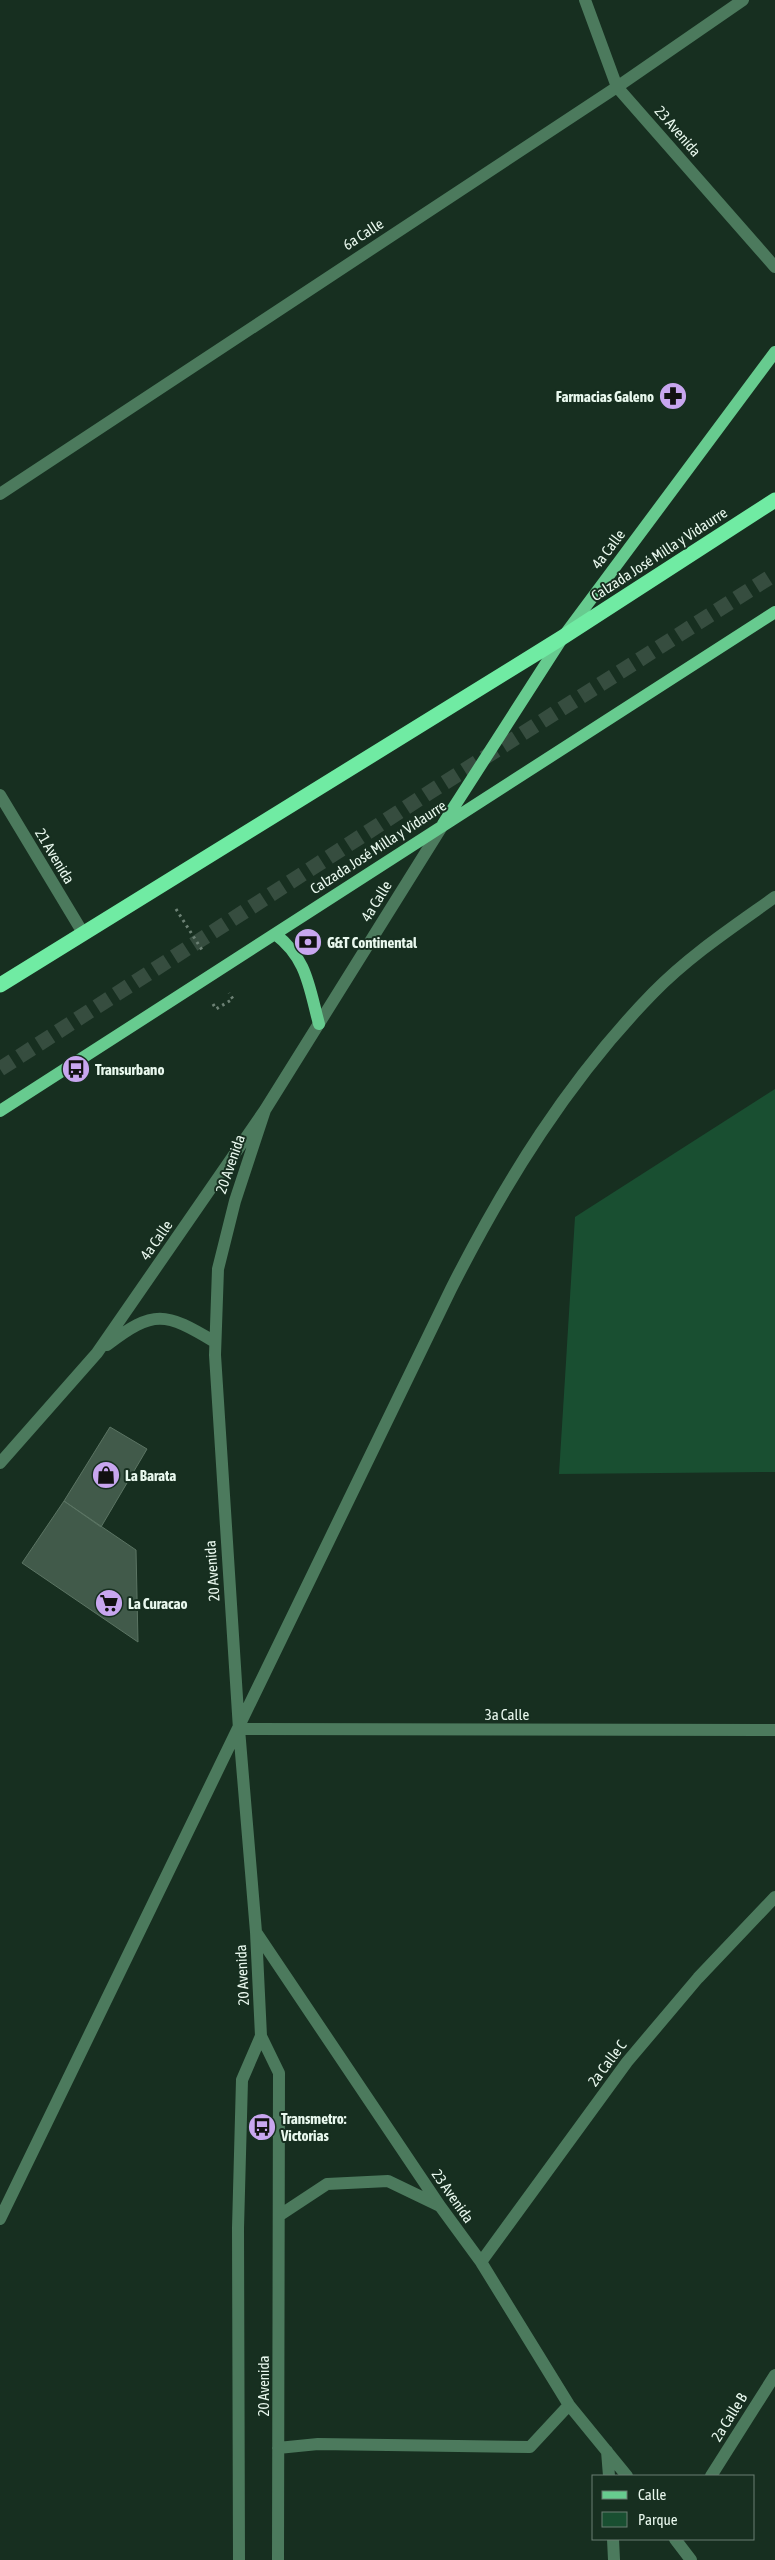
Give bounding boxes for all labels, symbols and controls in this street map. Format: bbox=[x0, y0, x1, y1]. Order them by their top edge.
street label: 23 Avenida bbox=[652, 102, 704, 160]
street label: 6a Calle bbox=[340, 215, 386, 253]
pharmacy icon: Farmacias Galeno bbox=[658, 381, 688, 411]
place label: Farmacias Galeno bbox=[556, 388, 654, 405]
street label: Calzada José Milla y Vidaurre bbox=[588, 504, 730, 604]
street label: 4a Calle bbox=[588, 526, 628, 572]
street label: Calzada José Milla y Vidaurre bbox=[307, 797, 449, 897]
street label: 21 Avenida bbox=[32, 825, 78, 887]
street label: 4a Calle bbox=[357, 878, 395, 924]
bank icon: G&T Continental bbox=[293, 927, 323, 957]
place label: G&T Continental bbox=[327, 934, 418, 951]
bus stop icon: Transurbano bbox=[61, 1054, 91, 1084]
place label: Transurbano bbox=[95, 1061, 164, 1078]
street label: 20 Avenida bbox=[212, 1132, 248, 1196]
street label: 4a Calle bbox=[136, 1217, 176, 1263]
shop icon: La Barata bbox=[91, 1460, 121, 1490]
place label: La Barata bbox=[125, 1467, 176, 1484]
street label: 20 Avenida bbox=[201, 1540, 223, 1602]
supermarket icon: La Curacao bbox=[94, 1588, 124, 1618]
place label: La Curacao bbox=[128, 1595, 188, 1612]
street label: 3a Calle bbox=[485, 1706, 529, 1723]
street label: 20 Avenida bbox=[232, 1944, 252, 2006]
street label: 2a Calle C bbox=[584, 2036, 630, 2089]
place label: Transmetro: Victorias bbox=[280, 2110, 347, 2144]
bus stop icon: Transmetro: Victorias bbox=[247, 2112, 277, 2142]
street label: 23 Avenida bbox=[428, 2166, 478, 2226]
street label: 20 Avenida bbox=[255, 2355, 272, 2417]
street label: 2a Calle B bbox=[708, 2390, 750, 2444]
legend bbox=[592, 2475, 755, 2540]
text: Calle bbox=[638, 2486, 667, 2503]
text: Parque bbox=[638, 2511, 678, 2528]

